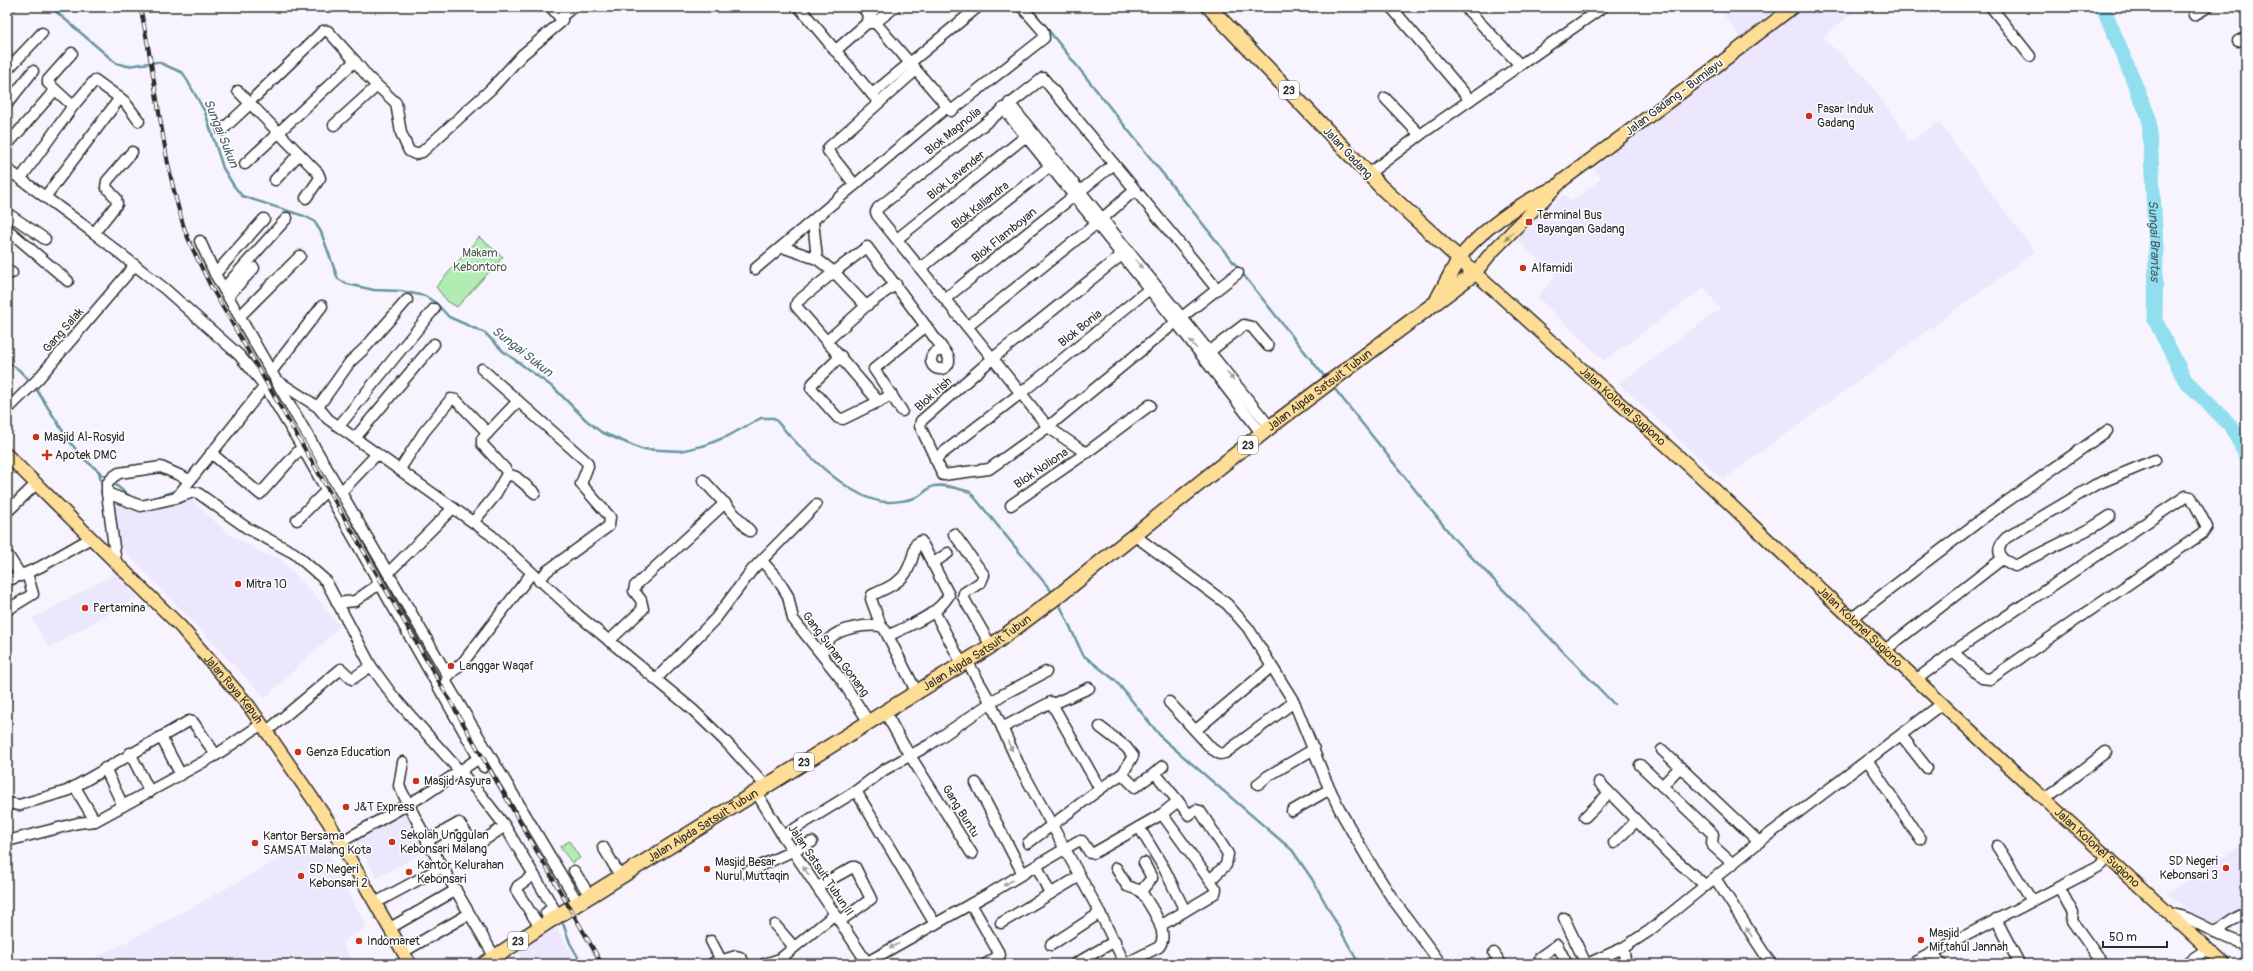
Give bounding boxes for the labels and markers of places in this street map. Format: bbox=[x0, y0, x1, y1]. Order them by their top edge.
place label: Pasar Induk Gadang bbox=[1817, 102, 1874, 131]
marker: Pasar Induk Gadang bbox=[1804, 111, 1814, 121]
place label: Terminal Bus Bayangan Gadang bbox=[1537, 208, 1625, 237]
marker: Terminal Bus Bayangan Gadang bbox=[1524, 217, 1534, 227]
place label: Alfamidi bbox=[1531, 261, 1572, 276]
marker: Alfamidi bbox=[1518, 263, 1528, 273]
place label: Masjid Al-Rosyid bbox=[44, 430, 125, 445]
marker: Masjid Al-Rosyid bbox=[31, 432, 41, 442]
place label: Apotek DMC bbox=[55, 448, 117, 463]
marker: Apotek DMC bbox=[42, 450, 52, 460]
place label: Mitra 10 bbox=[246, 577, 287, 592]
marker: Mitra 10 bbox=[233, 579, 243, 589]
place label: Pertamina bbox=[93, 601, 146, 616]
marker: Pertamina bbox=[80, 603, 90, 613]
place label: Langgar Waqaf bbox=[459, 659, 534, 674]
marker: Langgar Waqaf bbox=[446, 661, 456, 671]
place label: Genza Education bbox=[306, 745, 391, 760]
marker: Genza Education bbox=[293, 747, 303, 757]
place label: Masjid Asyura bbox=[424, 774, 492, 789]
marker: Masjid Asyura bbox=[411, 776, 421, 786]
place label: J&T Express bbox=[354, 800, 415, 815]
marker: J&T Express bbox=[341, 802, 351, 812]
place label: Sekolah Unggulan Kebonsari Malang bbox=[400, 828, 489, 857]
place label: Kantor Bersama SAMSAT Malang Kota bbox=[263, 829, 372, 858]
marker: Sekolah Unggulan Kebonsari Malang bbox=[387, 837, 397, 847]
marker: Kantor Bersama SAMSAT Malang Kota bbox=[250, 838, 260, 848]
place label: SD Negeri Kebonsari 3 bbox=[2159, 854, 2218, 883]
place label: Masjid Besar Nurul Muttaqin bbox=[715, 855, 789, 884]
place label: Kantor Kelurahan Kebonsari bbox=[417, 858, 504, 887]
place label: SD Negeri Kebonsari 2 bbox=[309, 862, 368, 891]
marker: SD Negeri Kebonsari 3 bbox=[2221, 863, 2231, 873]
marker: Masjid Besar Nurul Muttaqin bbox=[702, 864, 712, 874]
marker: Kantor Kelurahan Kebonsari bbox=[404, 867, 414, 877]
marker: SD Negeri Kebonsari 2 bbox=[296, 871, 306, 881]
place label: Masjid Miftahul Jannah bbox=[1929, 926, 2008, 955]
place label: Indomaret bbox=[367, 934, 420, 949]
marker: Masjid Miftahul Jannah bbox=[1916, 935, 1926, 945]
marker: Indomaret bbox=[354, 936, 364, 946]

